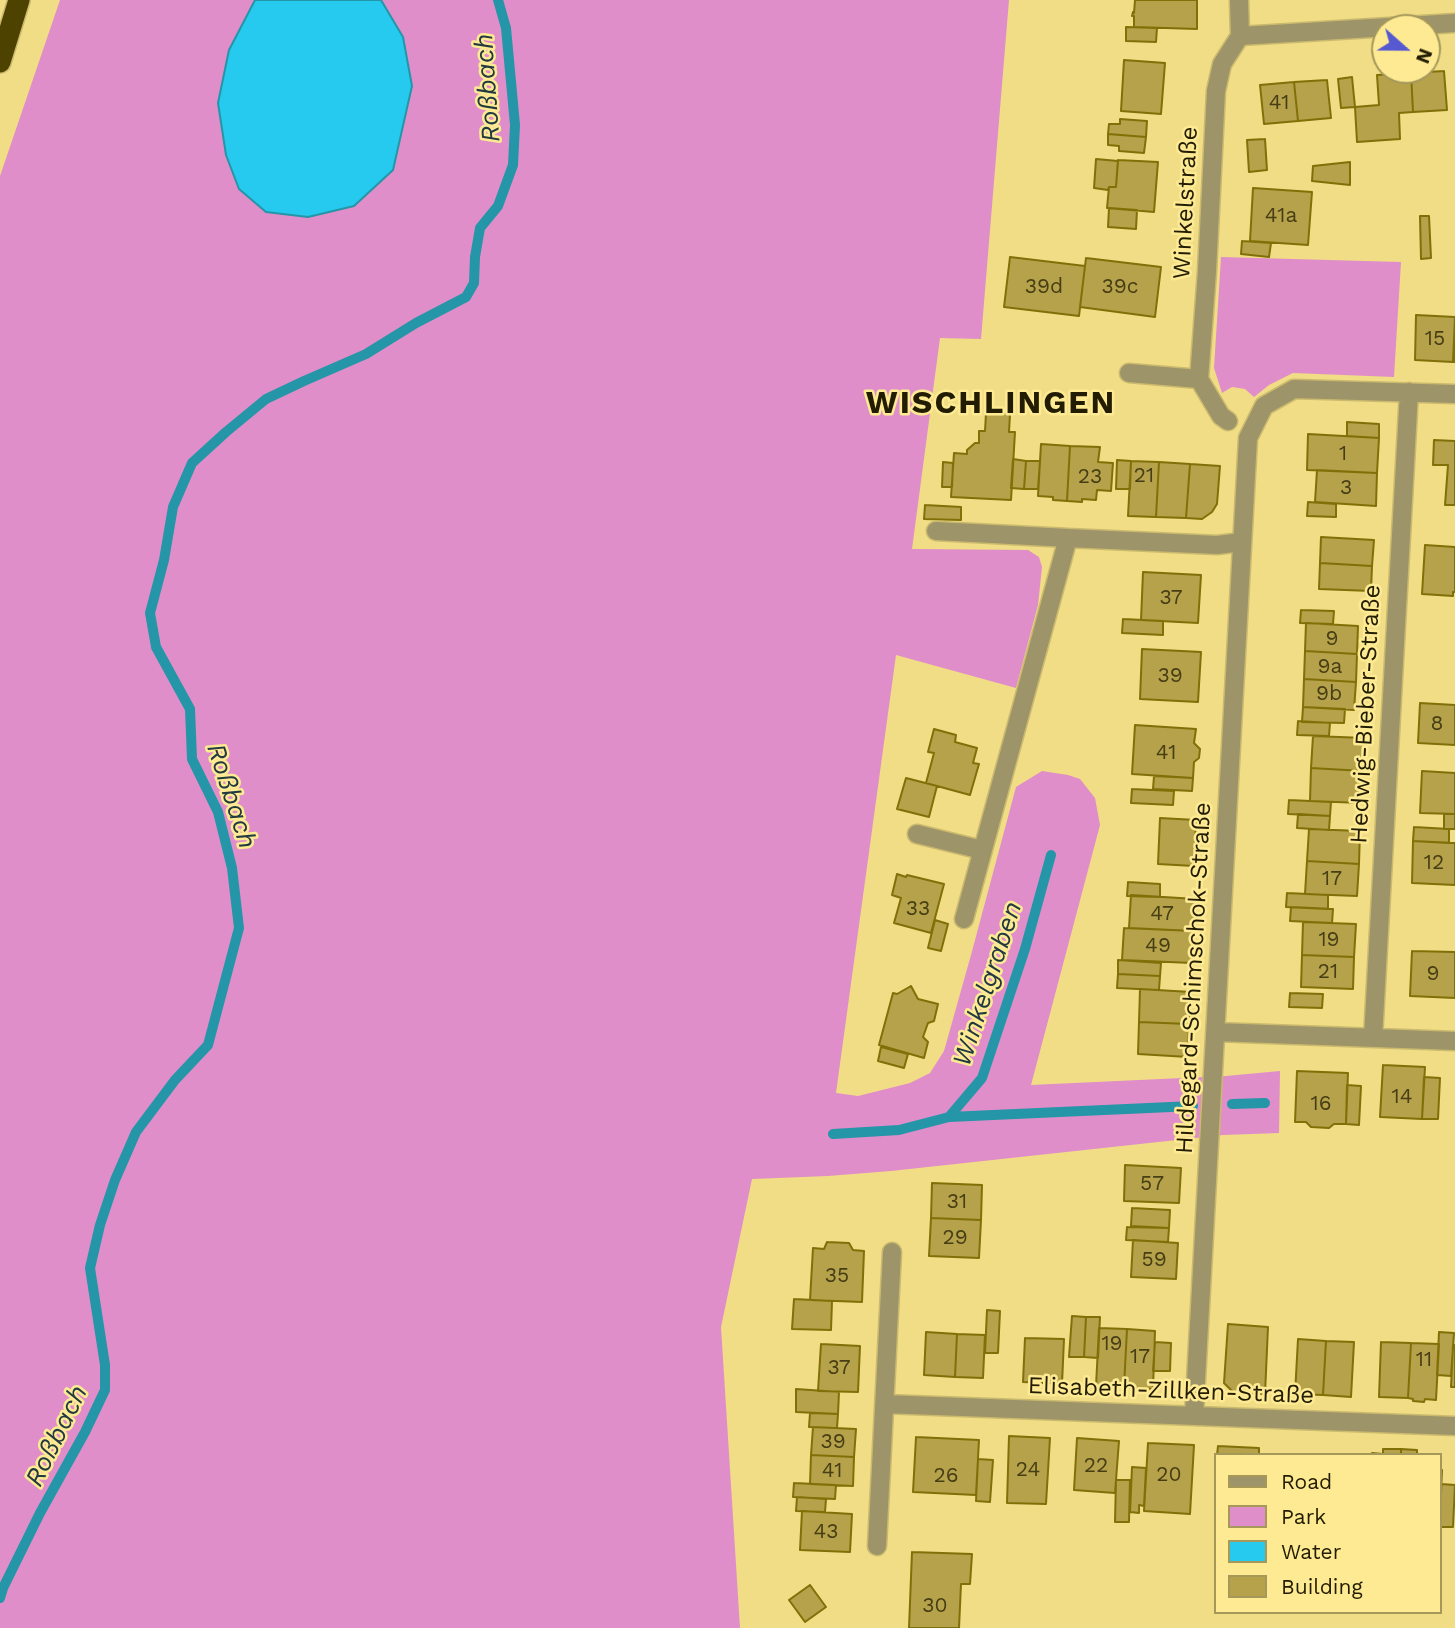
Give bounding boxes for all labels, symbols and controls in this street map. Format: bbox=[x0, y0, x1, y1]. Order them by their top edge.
north arrow bbox=[1371, 14, 1441, 84]
water label: Roßbach bbox=[469, 33, 507, 143]
text: N bbox=[1411, 45, 1437, 67]
house number: 41 bbox=[1269, 90, 1289, 116]
street label: Winkelstraße bbox=[1168, 126, 1204, 280]
house number: 41a bbox=[1265, 203, 1297, 229]
house number: 39d bbox=[1025, 274, 1063, 300]
house number: 39c bbox=[1102, 274, 1138, 300]
house number: 15 bbox=[1425, 326, 1445, 352]
district label: WISCHLINGEN bbox=[867, 385, 1115, 423]
house number: 1 bbox=[1339, 441, 1347, 467]
house number: 21 bbox=[1134, 463, 1154, 489]
house number: 23 bbox=[1078, 464, 1102, 490]
house number: 3 bbox=[1340, 475, 1352, 501]
street label: Hedwig-Bieber-Straße bbox=[1345, 584, 1387, 844]
house number: 37 bbox=[1159, 585, 1183, 611]
house number: 9 bbox=[1326, 626, 1338, 652]
house number: 9a bbox=[1318, 654, 1342, 680]
house number: 39 bbox=[1157, 663, 1183, 689]
house number: 9b bbox=[1316, 681, 1342, 707]
house number: 8 bbox=[1431, 711, 1443, 737]
water label: Roßbach bbox=[199, 739, 263, 853]
house number: 41 bbox=[1156, 740, 1176, 766]
street label: Hildegard-Schimschok-Straße bbox=[1170, 801, 1218, 1155]
house number: 12 bbox=[1424, 850, 1444, 876]
house number: 17 bbox=[1322, 866, 1342, 892]
house number: 33 bbox=[906, 896, 930, 922]
water label: Winkelgraben bbox=[947, 898, 1029, 1070]
house number: 47 bbox=[1150, 901, 1174, 927]
house number: 19 bbox=[1318, 927, 1340, 953]
house number: 49 bbox=[1145, 933, 1171, 959]
house number: 21 bbox=[1318, 959, 1338, 985]
house number: 9 bbox=[1427, 961, 1439, 987]
house number: 14 bbox=[1391, 1084, 1413, 1110]
house number: 16 bbox=[1311, 1091, 1331, 1117]
house number: 57 bbox=[1140, 1171, 1164, 1197]
house number: 31 bbox=[947, 1189, 967, 1215]
house number: 29 bbox=[942, 1225, 968, 1251]
house number: 59 bbox=[1141, 1247, 1167, 1273]
house number: 35 bbox=[825, 1263, 849, 1289]
house number: 19 bbox=[1101, 1331, 1123, 1357]
house number: 17 bbox=[1130, 1344, 1150, 1370]
house number: 11 bbox=[1416, 1347, 1432, 1373]
house number: 37 bbox=[827, 1355, 851, 1381]
street label: Elisabeth-Zillken-Straße bbox=[1027, 1372, 1315, 1410]
water label: Roßbach bbox=[19, 1380, 95, 1492]
house number: 39 bbox=[820, 1429, 846, 1455]
house number: 22 bbox=[1084, 1453, 1108, 1479]
legend bbox=[1214, 1453, 1441, 1614]
house number: 24 bbox=[1016, 1457, 1040, 1483]
house number: 41 bbox=[822, 1458, 842, 1484]
house number: 20 bbox=[1156, 1462, 1182, 1488]
house number: 26 bbox=[933, 1463, 959, 1489]
text: Road bbox=[1281, 1469, 1332, 1494]
text: Park bbox=[1281, 1504, 1326, 1529]
house number: 43 bbox=[813, 1519, 839, 1545]
text: Water bbox=[1281, 1539, 1341, 1564]
text: Building bbox=[1281, 1574, 1363, 1599]
house number: 30 bbox=[922, 1593, 948, 1619]

